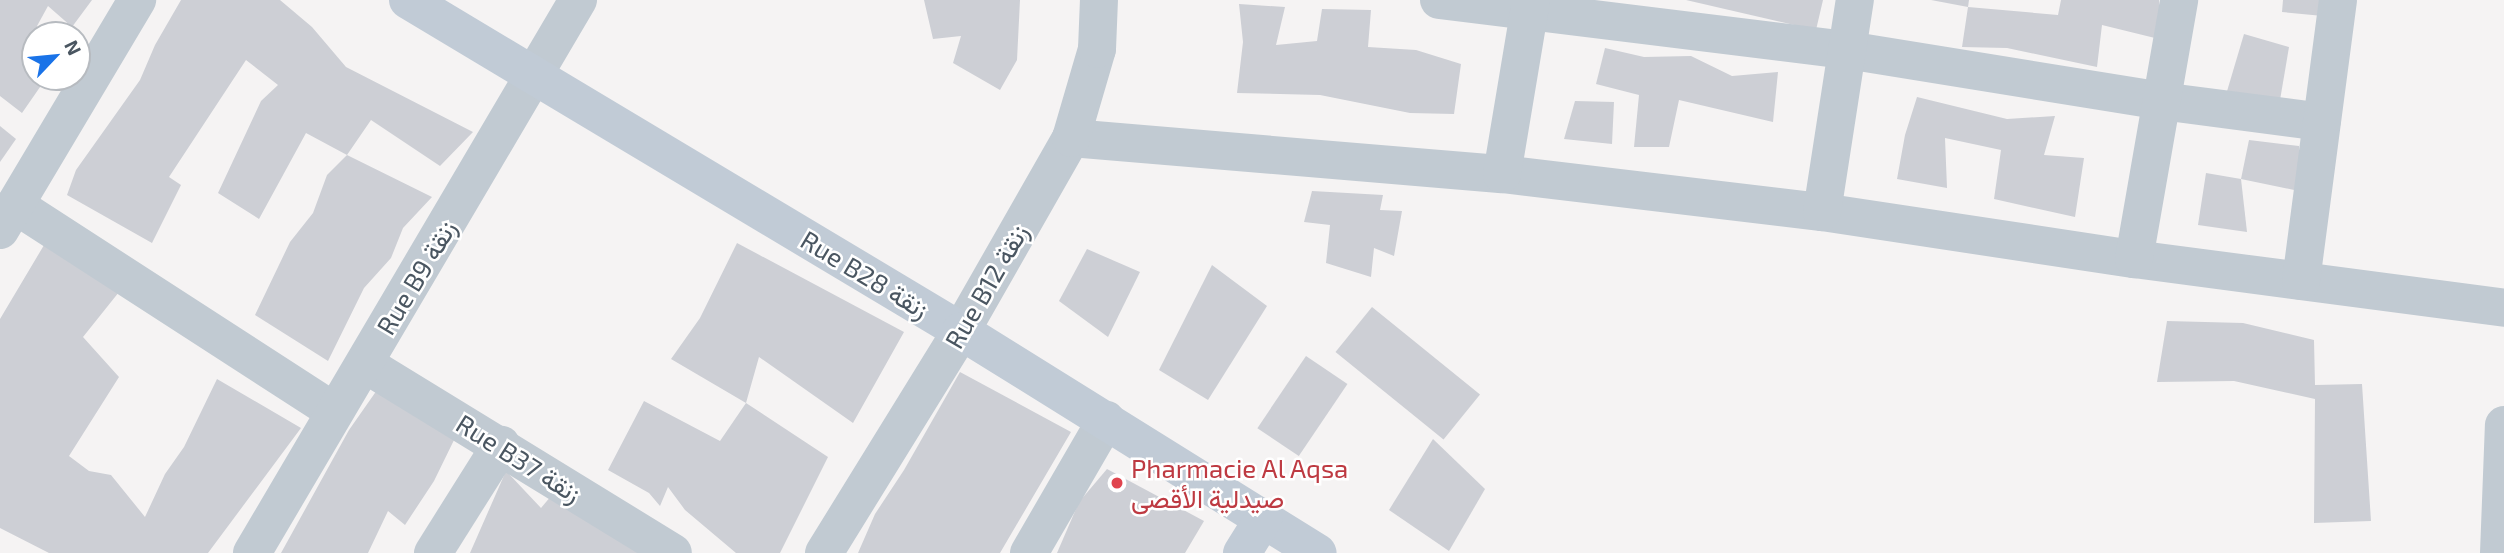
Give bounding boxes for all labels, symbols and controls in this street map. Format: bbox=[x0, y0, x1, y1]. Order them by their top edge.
north arrow bbox=[21, 21, 91, 91]
text: N bbox=[60, 36, 87, 59]
street label: Rue B9 زنقة bbox=[370, 214, 462, 340]
street label: Rue B12 زنقة bbox=[938, 218, 1034, 354]
street label: Rue B28 زنقة bbox=[795, 224, 935, 324]
street label: Rue B37 زنقة bbox=[451, 407, 587, 509]
place label: Pharmacie Al Aqsa صيدلية الأقصى bbox=[1131, 452, 1350, 514]
marker: Pharmacie Al Aqsa صيدلية الأقصى bbox=[1109, 475, 1125, 491]

